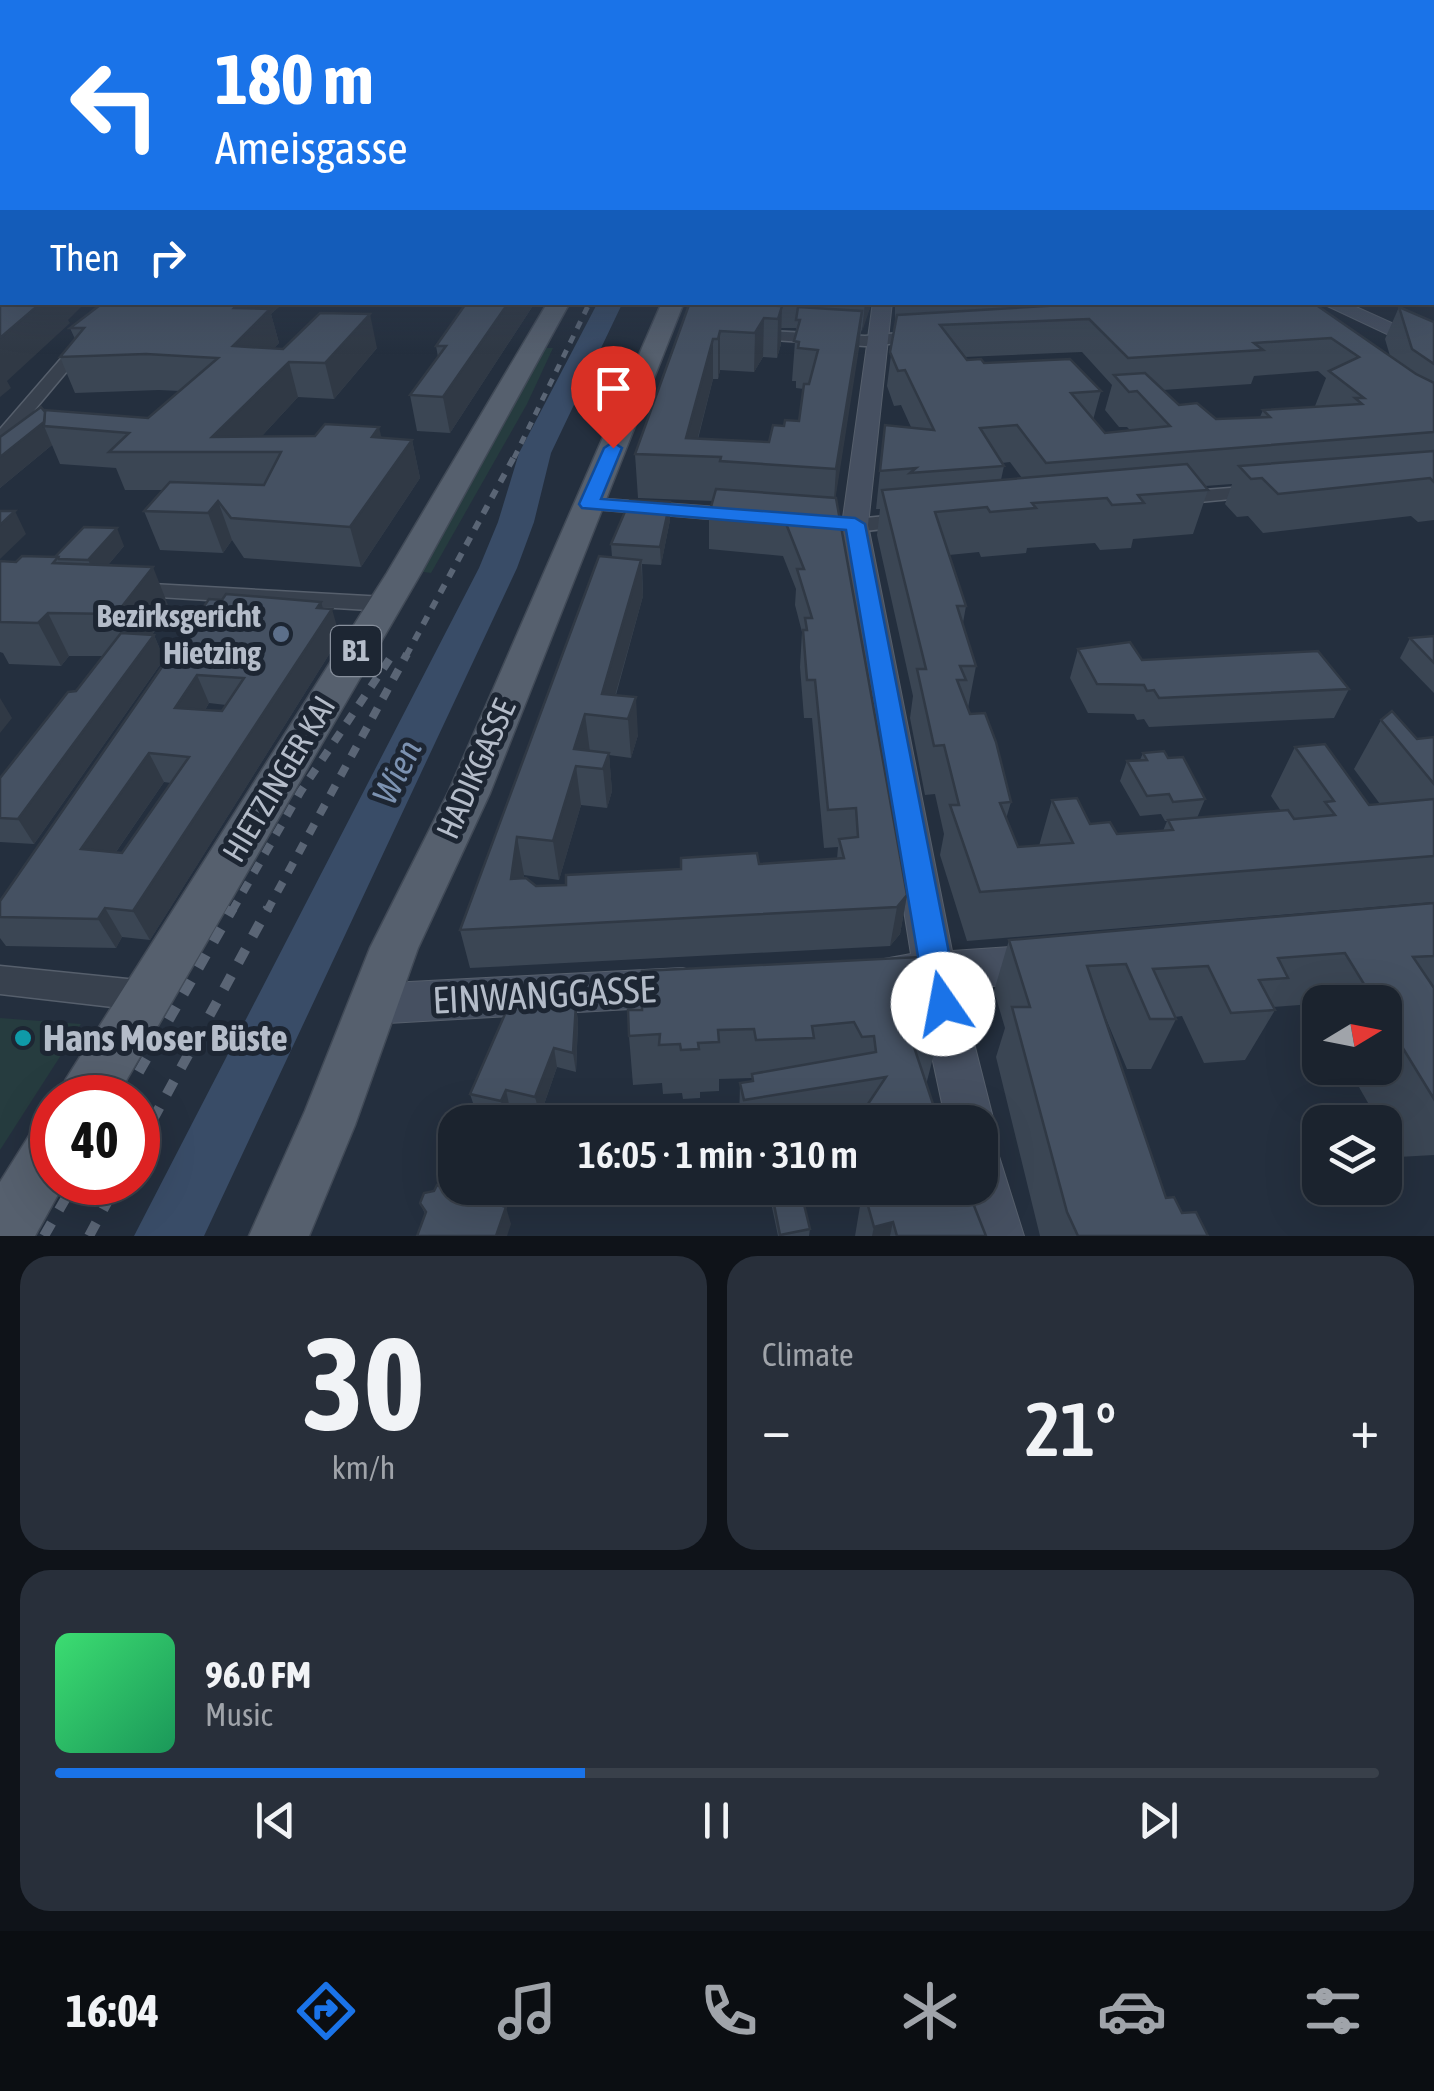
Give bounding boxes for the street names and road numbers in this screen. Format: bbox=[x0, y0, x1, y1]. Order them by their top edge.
road number: B1 bbox=[331, 626, 381, 676]
street label: HIETZINGER KAI bbox=[215, 689, 342, 868]
street label: HADIKGASSE bbox=[428, 693, 523, 844]
street label: EINWANGGASSE bbox=[431, 967, 657, 1022]

